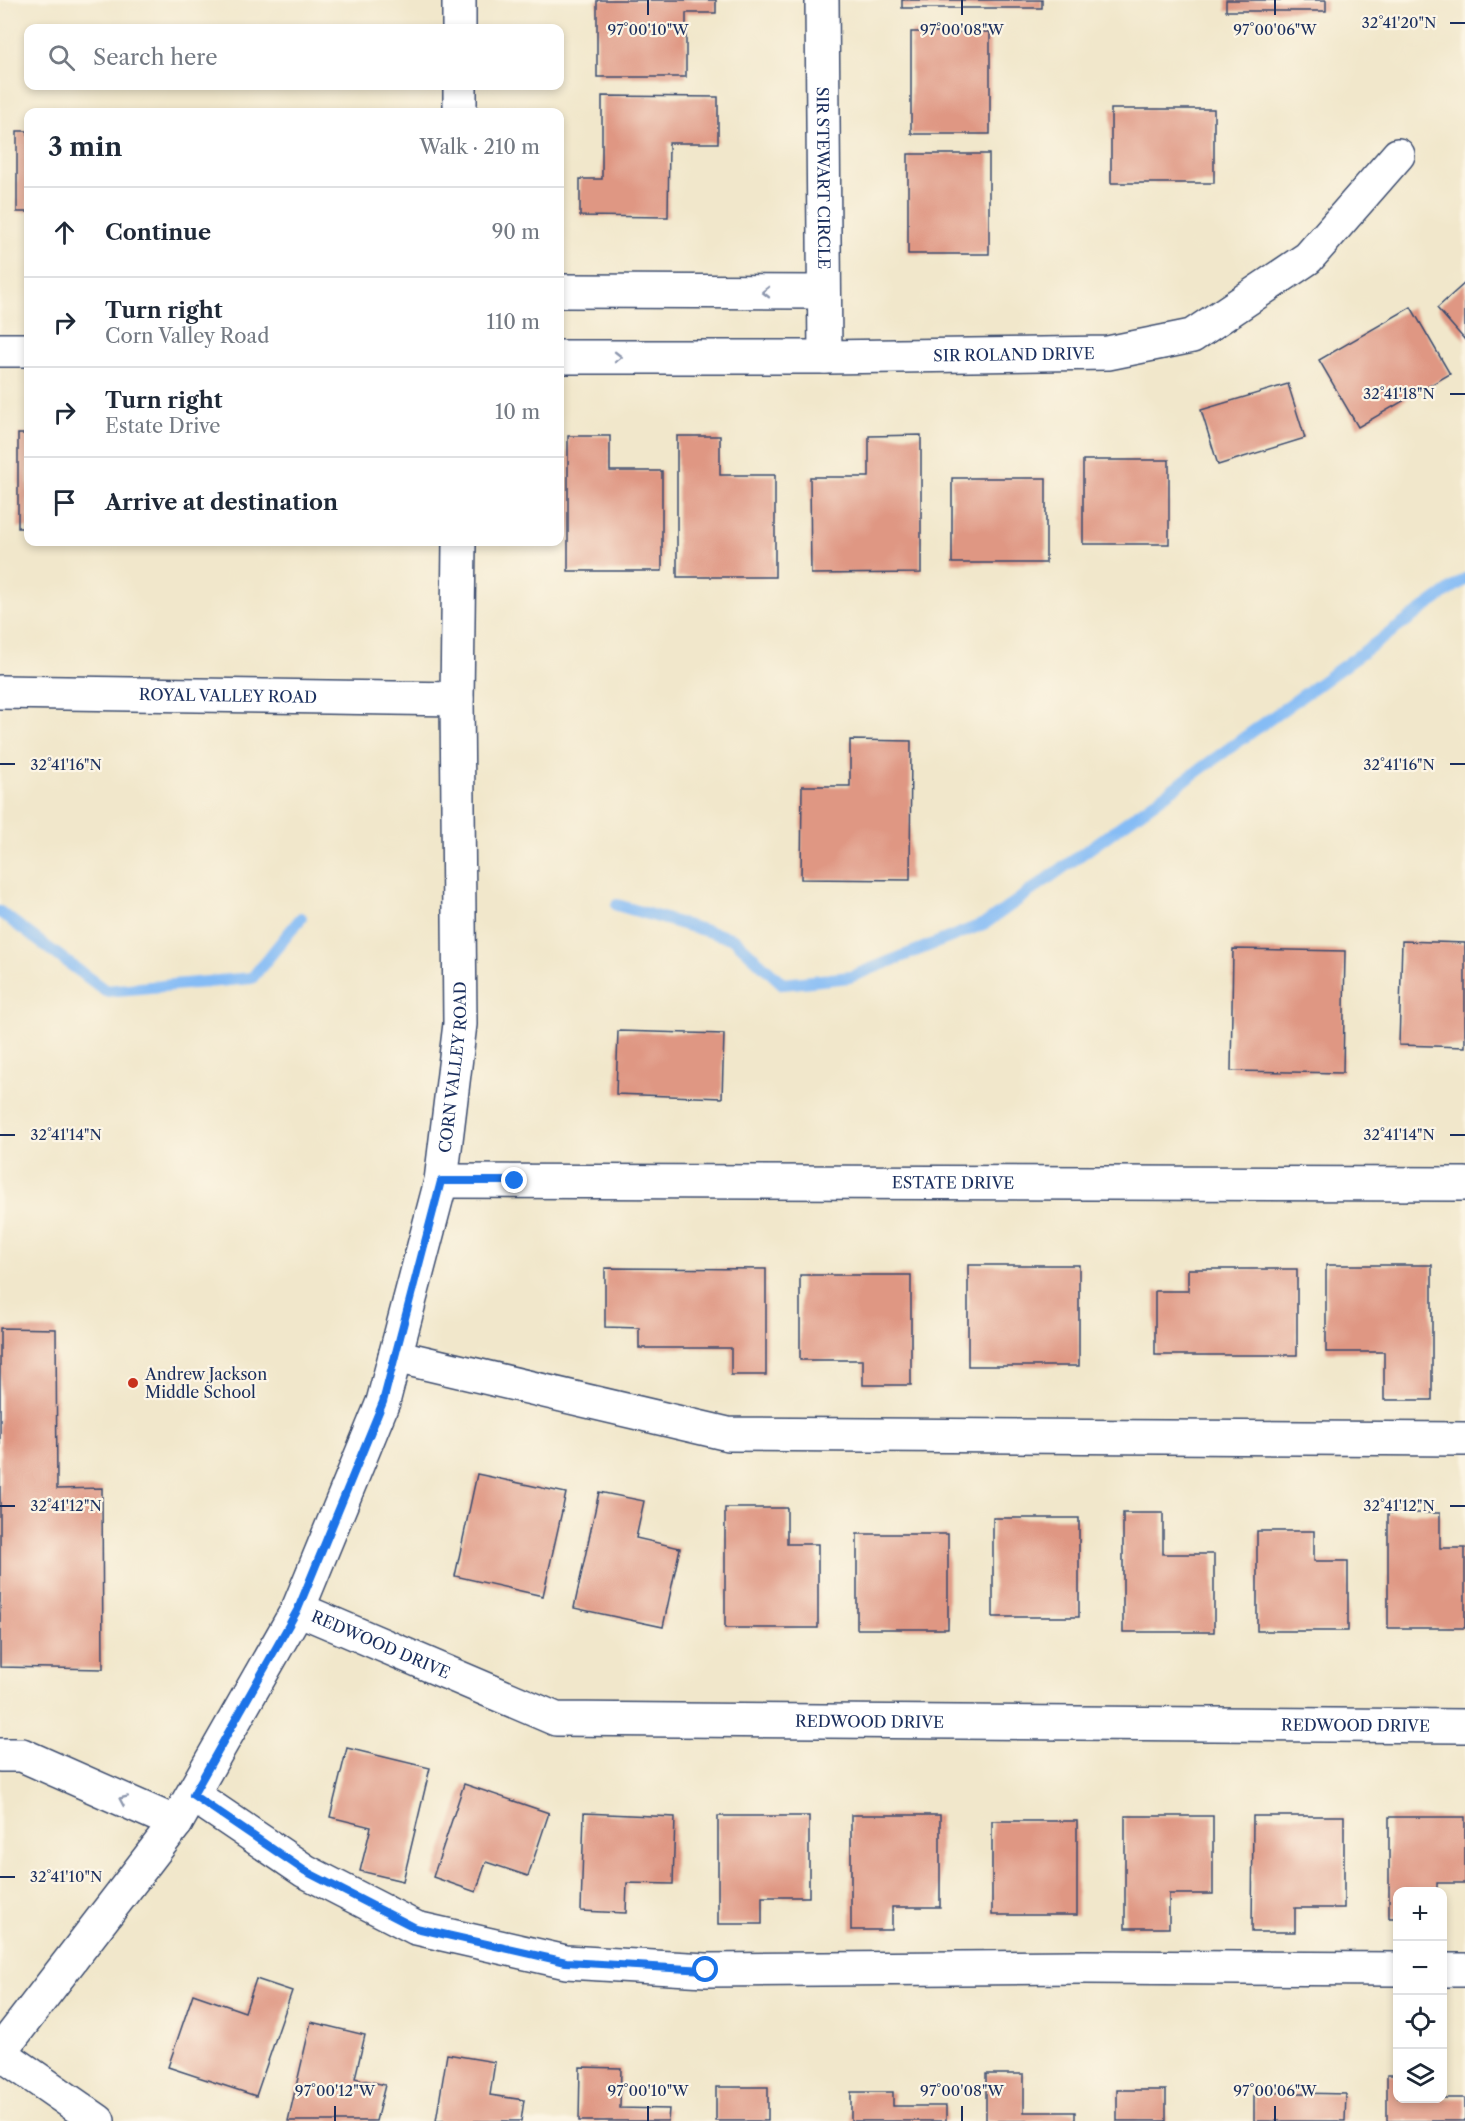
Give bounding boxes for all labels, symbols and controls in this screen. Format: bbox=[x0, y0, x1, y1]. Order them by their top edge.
text: 32°41'20"N bbox=[1362, 13, 1436, 32]
text: 97°00'10"W bbox=[607, 20, 689, 39]
text: 97°00'08"W bbox=[920, 20, 1004, 39]
text: 97°00'06"W bbox=[1233, 20, 1317, 39]
search box bbox=[24, 24, 564, 90]
icon: search bbox=[45, 41, 78, 74]
text: Search here bbox=[93, 44, 218, 71]
street label: SIR STEWART CIRCLE bbox=[813, 87, 834, 269]
text: 3 min bbox=[48, 131, 122, 163]
text: Walk · 210 m bbox=[419, 135, 540, 159]
icon: ahead bbox=[48, 216, 81, 249]
text: Continue bbox=[105, 219, 211, 246]
text: 90 m bbox=[492, 220, 540, 244]
one-way arrow bbox=[761, 286, 770, 298]
text: Turn right bbox=[105, 297, 223, 324]
icon: right bbox=[48, 306, 81, 339]
text: 110 m bbox=[487, 310, 540, 334]
text: Corn Valley Road bbox=[105, 324, 269, 348]
street label: SIR ROLAND DRIVE bbox=[933, 343, 1095, 365]
one-way arrow bbox=[613, 351, 622, 363]
text: 32°41'18"N bbox=[1363, 384, 1435, 403]
text: Turn right bbox=[105, 387, 223, 414]
icon: right bbox=[48, 396, 81, 429]
text: 10 m bbox=[495, 400, 540, 424]
text: Estate Drive bbox=[105, 414, 221, 438]
icon: arrive bbox=[48, 486, 81, 519]
text: Arrive at destination bbox=[105, 489, 338, 516]
street label: ROYAL VALLEY ROAD bbox=[139, 684, 317, 707]
text: 32°41'16"N bbox=[30, 755, 102, 774]
text: 32°41'16"N bbox=[1363, 755, 1435, 774]
street label: CORN VALLEY ROAD bbox=[434, 981, 471, 1154]
text: 32°41'14"N bbox=[30, 1125, 102, 1144]
text: 32°41'14"N bbox=[1363, 1125, 1435, 1144]
route end bbox=[501, 1167, 527, 1193]
street label: ESTATE DRIVE bbox=[892, 1172, 1014, 1193]
place label: Andrew Jackson Middle School bbox=[144, 1364, 267, 1402]
marker: Andrew Jackson Middle School bbox=[126, 1376, 140, 1390]
text: 32°41'12"N bbox=[30, 1496, 102, 1515]
text: 32°41'12"N bbox=[1363, 1496, 1435, 1515]
street label: REDWOOD DRIVE bbox=[308, 1606, 453, 1683]
street label: REDWOOD DRIVE bbox=[795, 1711, 944, 1732]
street label: REDWOOD DRIVE bbox=[1281, 1715, 1430, 1736]
one-way arrow bbox=[118, 1795, 129, 1807]
text: 32°41'10"N bbox=[30, 1867, 102, 1886]
map controls bbox=[1393, 1887, 1447, 2103]
button: + bbox=[1393, 1887, 1447, 1941]
button: − bbox=[1393, 1941, 1447, 1995]
route start bbox=[692, 1956, 718, 1982]
button: locate bbox=[1393, 1995, 1447, 2049]
button: layers bbox=[1393, 2049, 1447, 2103]
text: 97°00'12"W bbox=[295, 2081, 376, 2100]
text: 97°00'10"W bbox=[607, 2081, 689, 2100]
text: 97°00'08"W bbox=[920, 2081, 1004, 2100]
text: 97°00'06"W bbox=[1233, 2081, 1317, 2100]

